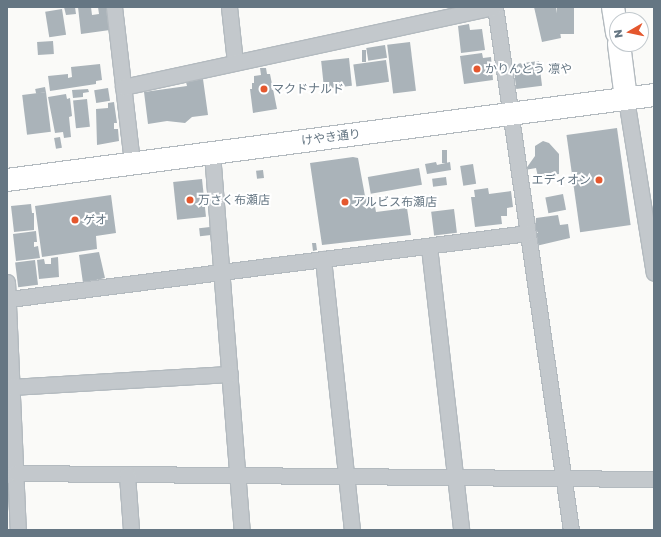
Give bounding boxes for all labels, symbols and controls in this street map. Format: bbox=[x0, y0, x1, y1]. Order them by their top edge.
north arrow bbox=[609, 12, 649, 52]
text: N bbox=[611, 29, 625, 39]
place label: かりんとう 凛や bbox=[485, 62, 572, 76]
marker: かりんとう 凛や bbox=[472, 64, 482, 74]
place label: マクドナルド bbox=[272, 82, 344, 96]
marker: マクドナルド bbox=[259, 84, 269, 94]
street label: けやき通り bbox=[300, 126, 362, 148]
place label: エディオン bbox=[531, 173, 591, 187]
marker: エディオン bbox=[594, 175, 604, 185]
place label: 万さく布瀬店 bbox=[198, 193, 270, 207]
marker: 万さく布瀬店 bbox=[185, 195, 195, 205]
place label: アルビス布瀬店 bbox=[353, 195, 437, 209]
marker: アルビス布瀬店 bbox=[340, 197, 350, 207]
place label: ゲオ bbox=[83, 213, 107, 227]
marker: ゲオ bbox=[70, 215, 80, 225]

